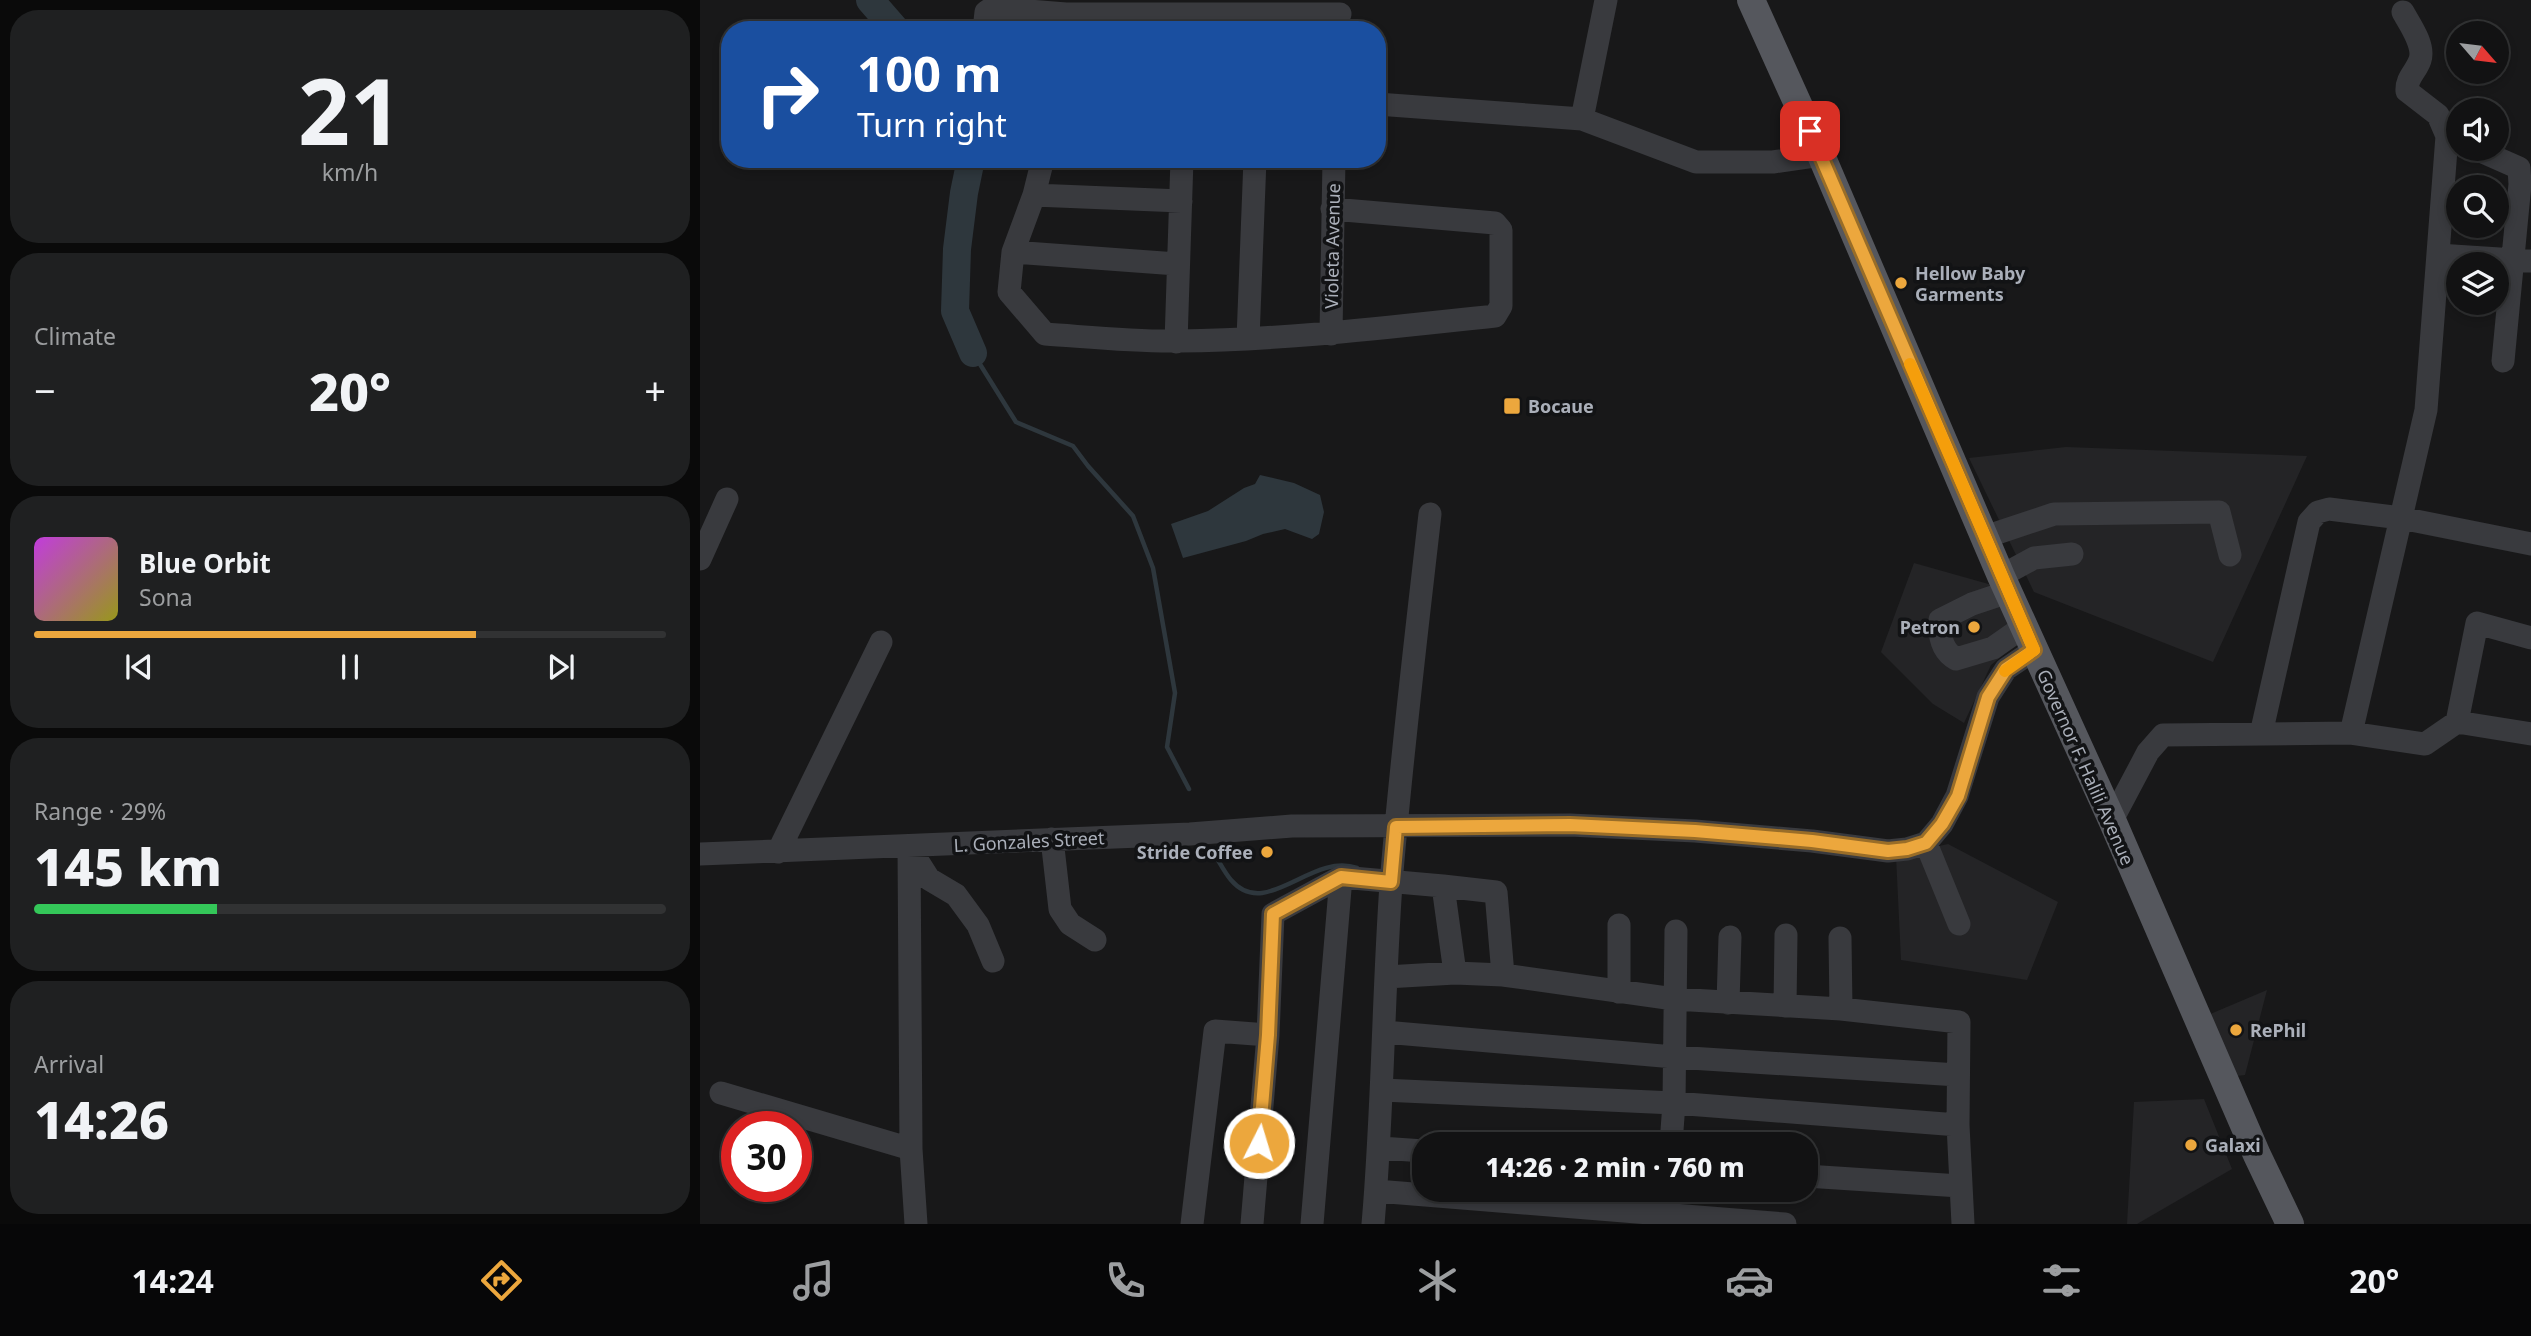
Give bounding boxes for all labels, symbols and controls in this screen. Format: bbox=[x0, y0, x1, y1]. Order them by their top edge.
north arrow bbox=[2446, 21, 2510, 84]
map controls bbox=[2446, 21, 2509, 315]
text: 100 m bbox=[857, 40, 1002, 106]
text: 21 bbox=[298, 48, 402, 172]
icon: right bbox=[742, 49, 833, 140]
button: sound bbox=[2446, 98, 2509, 161]
pin bbox=[1780, 101, 1840, 161]
text: Turn right bbox=[857, 103, 1007, 146]
icon: arrive bbox=[1791, 112, 1829, 150]
text: km/h bbox=[322, 156, 378, 188]
button: search bbox=[2446, 175, 2509, 238]
street label: Violeta Avenue bbox=[1319, 183, 1345, 309]
button: layers bbox=[2446, 252, 2509, 315]
place label: Hellow Baby Garments bbox=[1915, 261, 2026, 306]
marker: Hellow Baby Garments bbox=[1893, 275, 1909, 291]
text: Climate bbox=[34, 320, 116, 352]
text: 20° bbox=[309, 355, 391, 426]
text: − bbox=[34, 364, 56, 416]
text: + bbox=[644, 364, 666, 416]
place label: Bocaue bbox=[1528, 394, 1594, 418]
marker: Bocaue bbox=[1502, 396, 1522, 416]
text: Blue Orbit bbox=[139, 545, 271, 581]
text: Sona bbox=[139, 581, 193, 613]
place label: Petron bbox=[1900, 615, 1960, 639]
marker: Petron bbox=[1966, 619, 1982, 635]
icon: previous bbox=[120, 648, 158, 686]
icon: pause bbox=[331, 648, 369, 686]
icon: next bbox=[542, 648, 580, 686]
street label: Governor F. Halili Avenue bbox=[2032, 665, 2140, 869]
text: Range · 29% bbox=[34, 795, 166, 827]
street label: L. Gonzales Street bbox=[953, 825, 1106, 857]
text: 145 km bbox=[34, 830, 222, 901]
place label: Stride Coffee bbox=[1137, 840, 1253, 864]
marker: Stride Coffee bbox=[1259, 844, 1275, 860]
place label: RePhil bbox=[2250, 1018, 2306, 1042]
marker: RePhil bbox=[2228, 1022, 2244, 1038]
text: Arrival bbox=[34, 1048, 104, 1080]
text: 14:26 bbox=[34, 1083, 169, 1154]
position arrow bbox=[1222, 1106, 1296, 1180]
speed limit sign: 30 bbox=[721, 1111, 812, 1202]
place label: Galaxi bbox=[2205, 1133, 2261, 1157]
marker: Galaxi bbox=[2183, 1137, 2199, 1153]
text: 14:26 · 2 min · 760 m bbox=[1485, 1149, 1745, 1185]
icon: directions bbox=[477, 1256, 526, 1305]
icon: music bbox=[789, 1256, 838, 1305]
icon: phone bbox=[1101, 1256, 1150, 1305]
icon: climate bbox=[1413, 1256, 1462, 1305]
icon: car bbox=[1725, 1256, 1774, 1305]
icon: filters bbox=[2037, 1256, 2086, 1305]
text: 14:24 bbox=[132, 1259, 214, 1302]
text: 20° bbox=[2349, 1259, 2399, 1302]

